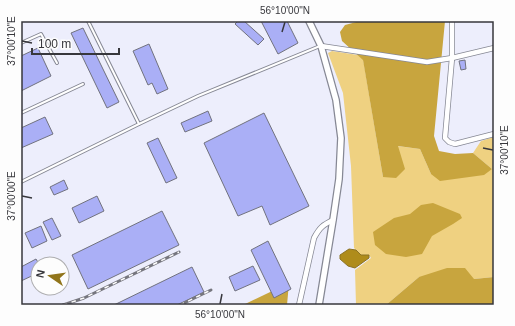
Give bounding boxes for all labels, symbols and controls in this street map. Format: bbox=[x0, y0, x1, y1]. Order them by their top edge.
text: 56°10'00"N bbox=[260, 5, 310, 16]
text: 37°00'10"E bbox=[6, 16, 17, 66]
scale bar bbox=[32, 30, 119, 56]
text: 100 m bbox=[38, 37, 71, 51]
text: 37°00'10"E bbox=[499, 125, 510, 175]
text: 37°00'00"E bbox=[6, 171, 17, 221]
north arrow bbox=[30, 256, 70, 296]
text: N bbox=[34, 268, 47, 279]
text: 56°10'00"N bbox=[195, 309, 245, 320]

